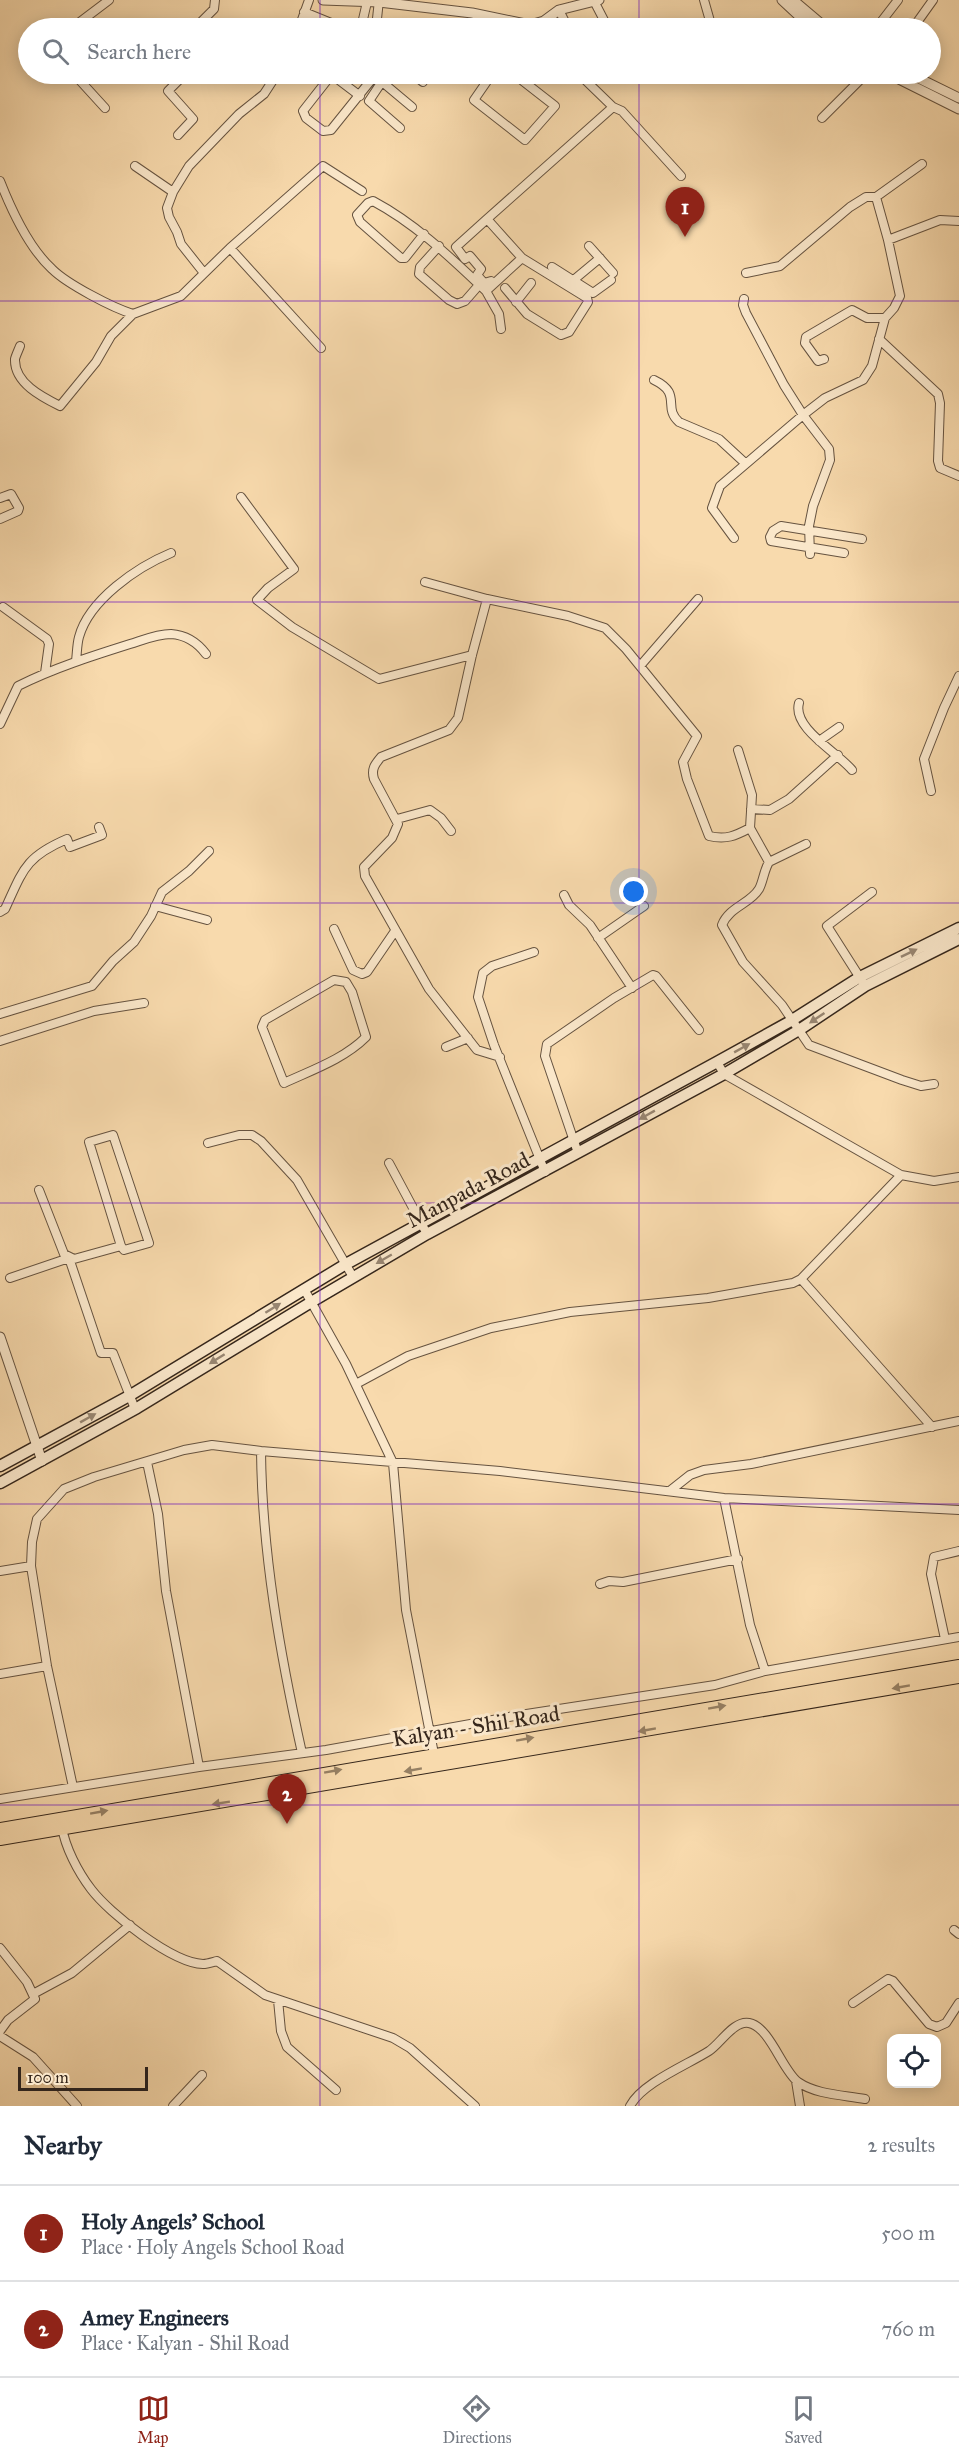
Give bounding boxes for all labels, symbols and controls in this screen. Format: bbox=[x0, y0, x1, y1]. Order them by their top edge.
search box bbox=[18, 18, 941, 84]
icon: search bbox=[39, 35, 72, 68]
text: Search here bbox=[87, 38, 191, 65]
pin: 1 bbox=[666, 188, 704, 237]
your location bbox=[619, 877, 648, 906]
one-way arrow bbox=[901, 948, 918, 957]
one-way arrow bbox=[808, 1013, 825, 1024]
one-way arrow bbox=[734, 1043, 751, 1053]
one-way arrow bbox=[639, 1110, 656, 1120]
street label: Manpada Road bbox=[402, 1146, 534, 1234]
one-way arrow bbox=[375, 1254, 392, 1264]
one-way arrow bbox=[265, 1303, 281, 1314]
one-way arrow bbox=[209, 1354, 225, 1365]
one-way arrow bbox=[79, 1413, 96, 1423]
one-way arrow bbox=[892, 1683, 911, 1692]
street label: Kalyan - Shil Road bbox=[390, 1699, 562, 1753]
one-way arrow bbox=[708, 1702, 727, 1711]
one-way arrow bbox=[637, 1726, 656, 1735]
one-way arrow bbox=[516, 1734, 535, 1743]
one-way arrow bbox=[323, 1766, 342, 1775]
one-way arrow bbox=[404, 1766, 423, 1775]
pin: 2 bbox=[268, 1774, 306, 1824]
one-way arrow bbox=[212, 1799, 231, 1808]
one-way arrow bbox=[90, 1808, 109, 1817]
map controls bbox=[887, 2034, 941, 2088]
button: locate bbox=[887, 2034, 941, 2088]
scale bar bbox=[18, 2064, 148, 2092]
text: 100 m bbox=[27, 2068, 69, 2087]
text: Nearby bbox=[24, 2129, 102, 2161]
text: 2 results bbox=[867, 2133, 935, 2157]
text: Holy Angels' School bbox=[81, 2208, 264, 2235]
text: 1 bbox=[40, 2221, 47, 2245]
text: 500 m bbox=[881, 2221, 935, 2245]
text: Place · Holy Angels School Road bbox=[81, 2235, 345, 2259]
text: Amey Engineers bbox=[81, 2304, 229, 2331]
text: 2 bbox=[39, 2317, 48, 2341]
text: 760 m bbox=[881, 2317, 935, 2341]
text: Place · Kalyan - Shil Road bbox=[81, 2331, 290, 2355]
tab: Map bbox=[137, 2392, 170, 2447]
tab: Directions bbox=[443, 2392, 511, 2447]
tab: Saved bbox=[784, 2392, 822, 2447]

